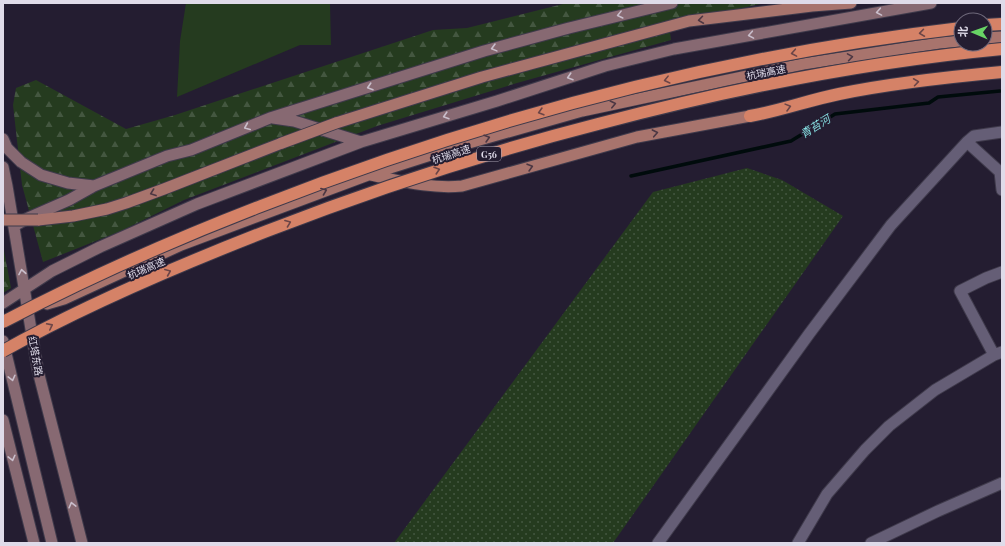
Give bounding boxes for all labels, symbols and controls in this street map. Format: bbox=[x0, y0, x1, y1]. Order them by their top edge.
one-way arrow bbox=[876, 7, 882, 16]
one-way arrow bbox=[617, 10, 624, 19]
north arrow bbox=[953, 12, 993, 52]
one-way arrow bbox=[698, 15, 705, 24]
text: 北 bbox=[955, 26, 970, 37]
one-way arrow bbox=[919, 28, 925, 37]
one-way arrow bbox=[748, 30, 754, 39]
one-way arrow bbox=[491, 43, 498, 52]
one-way arrow bbox=[791, 48, 797, 57]
one-way arrow bbox=[847, 53, 853, 62]
street label: 杭瑞高速 bbox=[745, 61, 787, 83]
one-way arrow bbox=[566, 72, 573, 81]
one-way arrow bbox=[663, 75, 670, 83]
one-way arrow bbox=[913, 78, 919, 87]
one-way arrow bbox=[367, 82, 374, 91]
one-way arrow bbox=[610, 101, 616, 109]
one-way arrow bbox=[784, 103, 791, 112]
one-way arrow bbox=[538, 108, 544, 116]
water label: 青苔河 bbox=[797, 110, 835, 141]
one-way arrow bbox=[442, 111, 449, 120]
one-way arrow bbox=[243, 122, 250, 130]
one-way arrow bbox=[652, 130, 658, 138]
one-way arrow bbox=[484, 134, 491, 143]
street label: 杭瑞高速 bbox=[430, 141, 472, 167]
road number: G56 bbox=[477, 147, 501, 161]
one-way arrow bbox=[526, 163, 533, 172]
one-way arrow bbox=[434, 167, 441, 175]
one-way arrow bbox=[320, 188, 327, 196]
one-way arrow bbox=[150, 189, 157, 197]
one-way arrow bbox=[285, 219, 292, 227]
street label: 杭瑞高速 bbox=[125, 254, 167, 282]
one-way arrow bbox=[164, 268, 171, 276]
one-way arrow bbox=[18, 269, 27, 275]
one-way arrow bbox=[46, 324, 53, 331]
street label: 红塔东路 bbox=[26, 335, 46, 377]
one-way arrow bbox=[8, 375, 16, 382]
one-way arrow bbox=[8, 455, 16, 461]
one-way arrow bbox=[69, 502, 77, 508]

